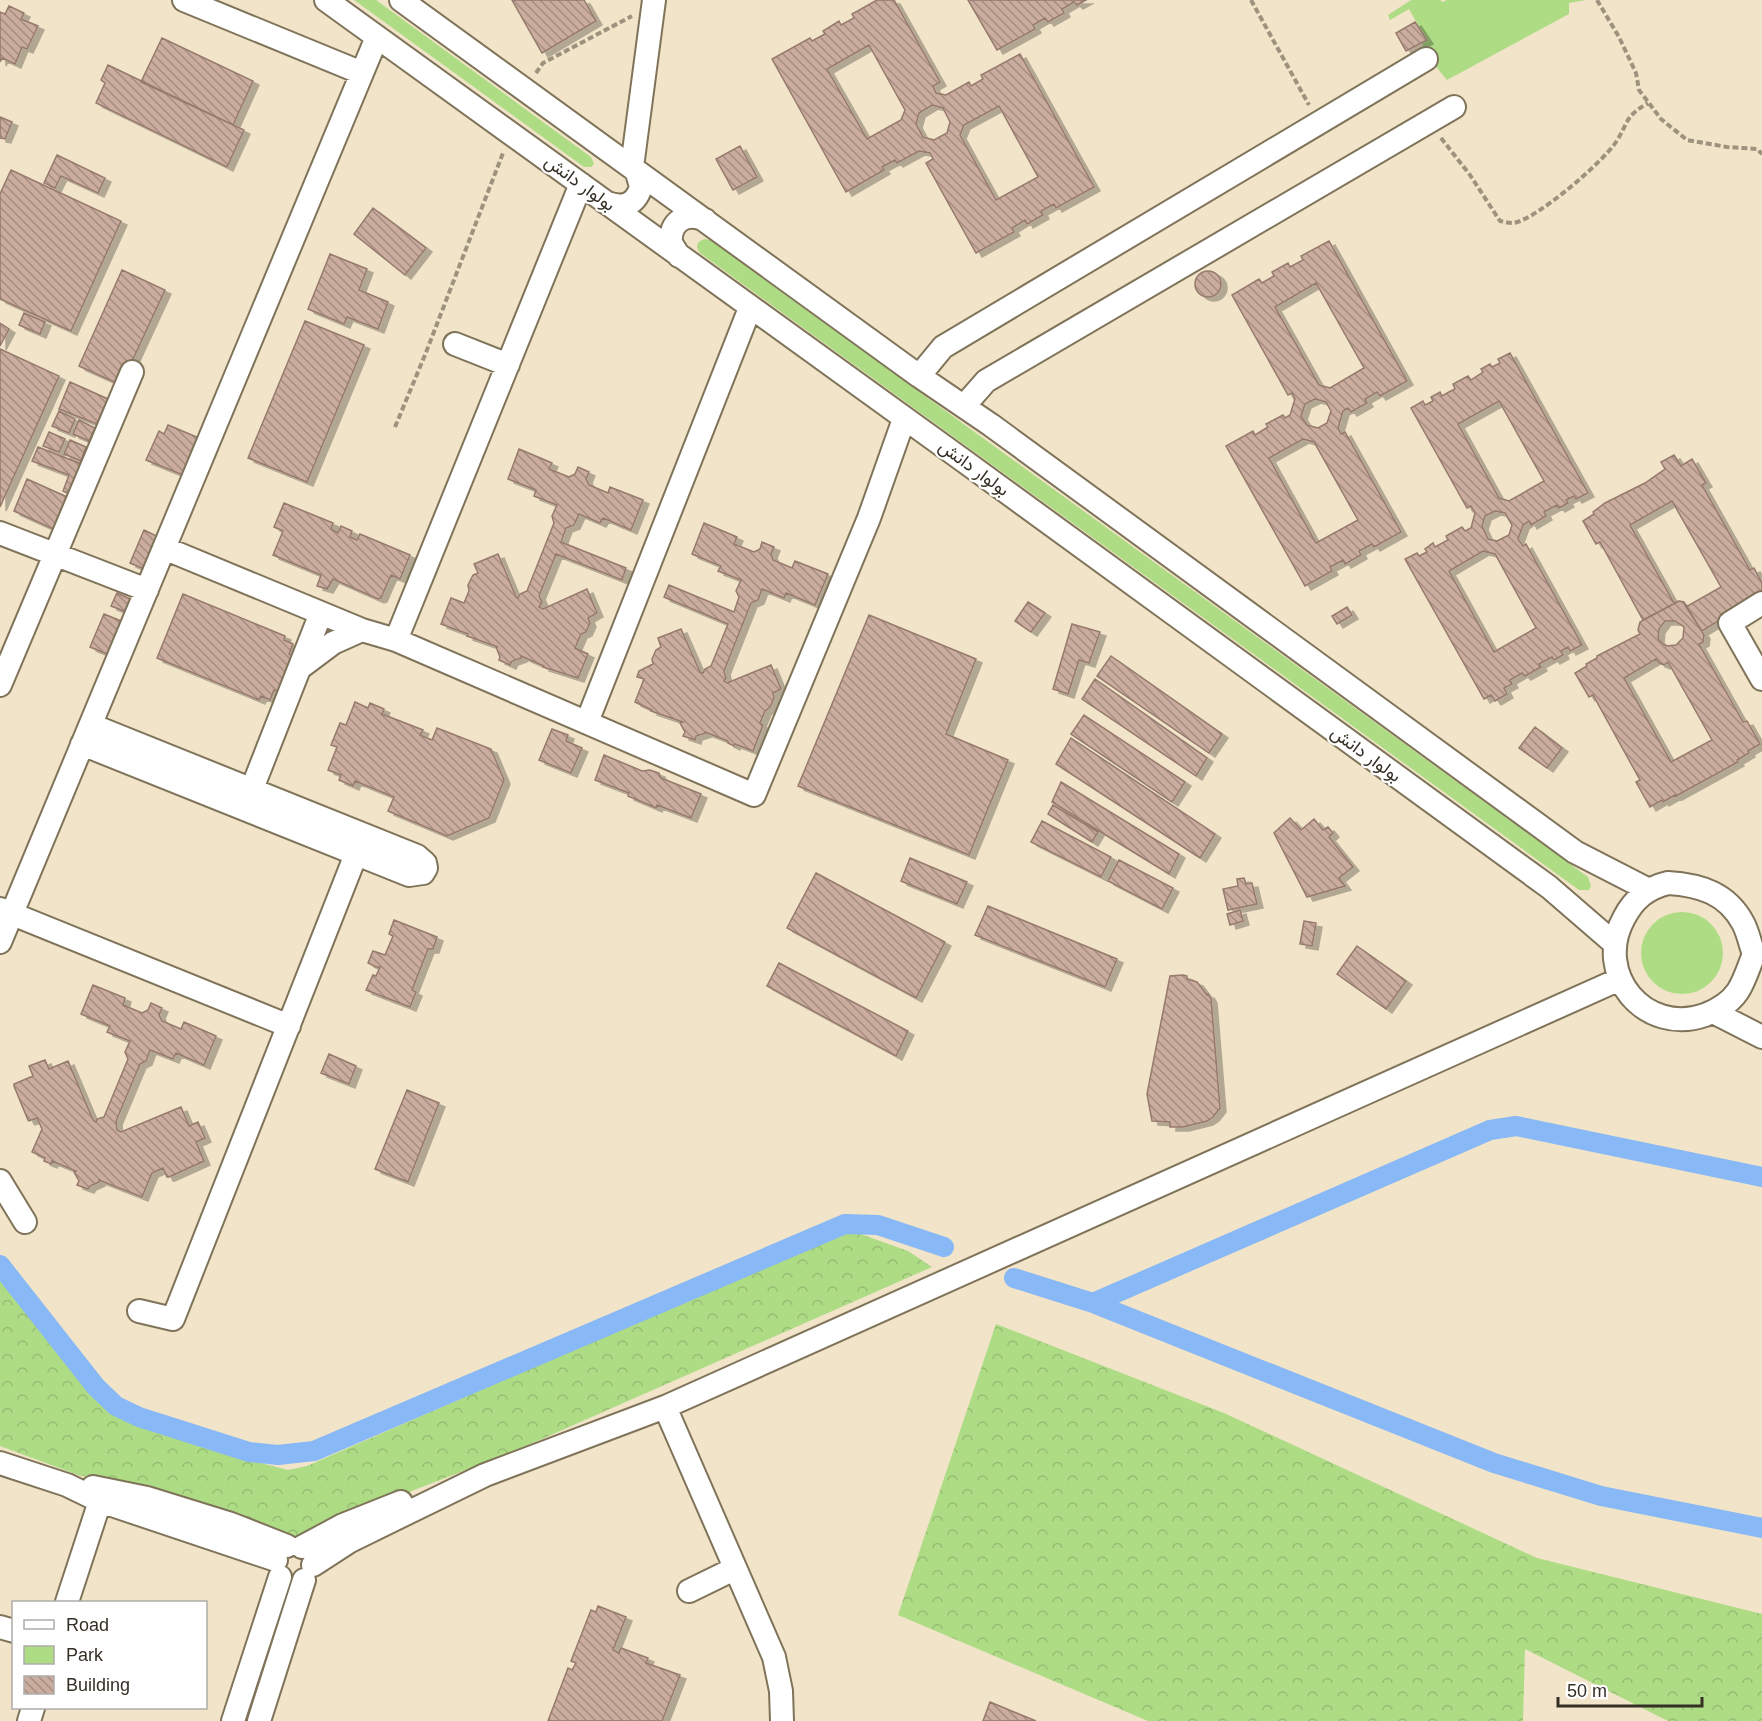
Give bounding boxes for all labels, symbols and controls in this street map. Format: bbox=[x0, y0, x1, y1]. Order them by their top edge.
street label: بولوار دانش bbox=[540, 151, 619, 216]
street label: بولوار دانش bbox=[934, 436, 1013, 501]
street label: بولوار دانش bbox=[1326, 722, 1405, 787]
legend bbox=[12, 1601, 207, 1709]
text: Road bbox=[66, 1615, 109, 1635]
text: Park bbox=[66, 1645, 104, 1665]
scale bar bbox=[1558, 1670, 1702, 1708]
text: Building bbox=[66, 1675, 130, 1695]
text: 50 m bbox=[1567, 1681, 1607, 1701]

